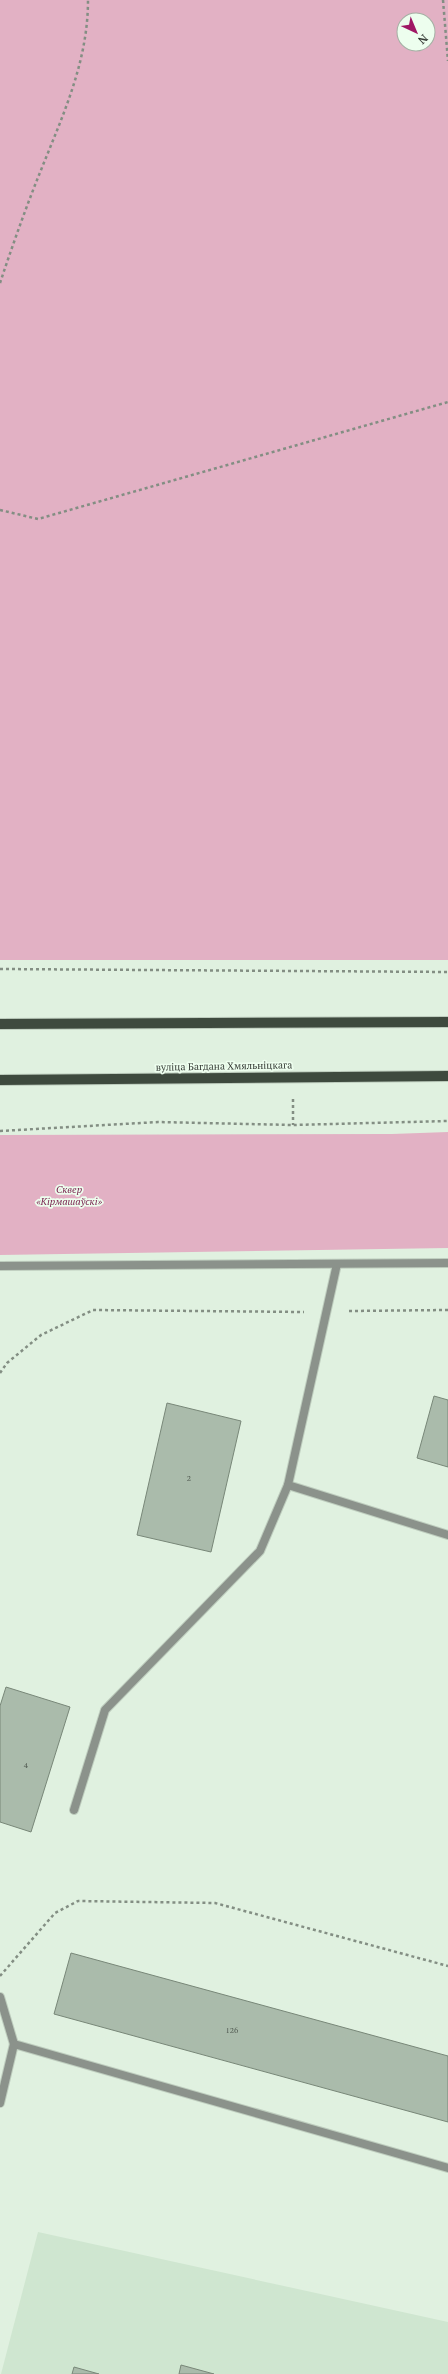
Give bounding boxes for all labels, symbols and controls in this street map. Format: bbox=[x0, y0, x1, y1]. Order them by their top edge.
north arrow bbox=[396, 12, 436, 52]
text: N bbox=[415, 31, 431, 48]
street label: вуліца Багдана Хмяльніцкага bbox=[156, 1058, 292, 1074]
park label: Сквер «Кірмашаўскі» bbox=[36, 1183, 102, 1208]
house number: 2 bbox=[187, 1473, 191, 1483]
house number: 4 bbox=[24, 1760, 29, 1770]
house number: 126 bbox=[226, 2025, 239, 2035]

